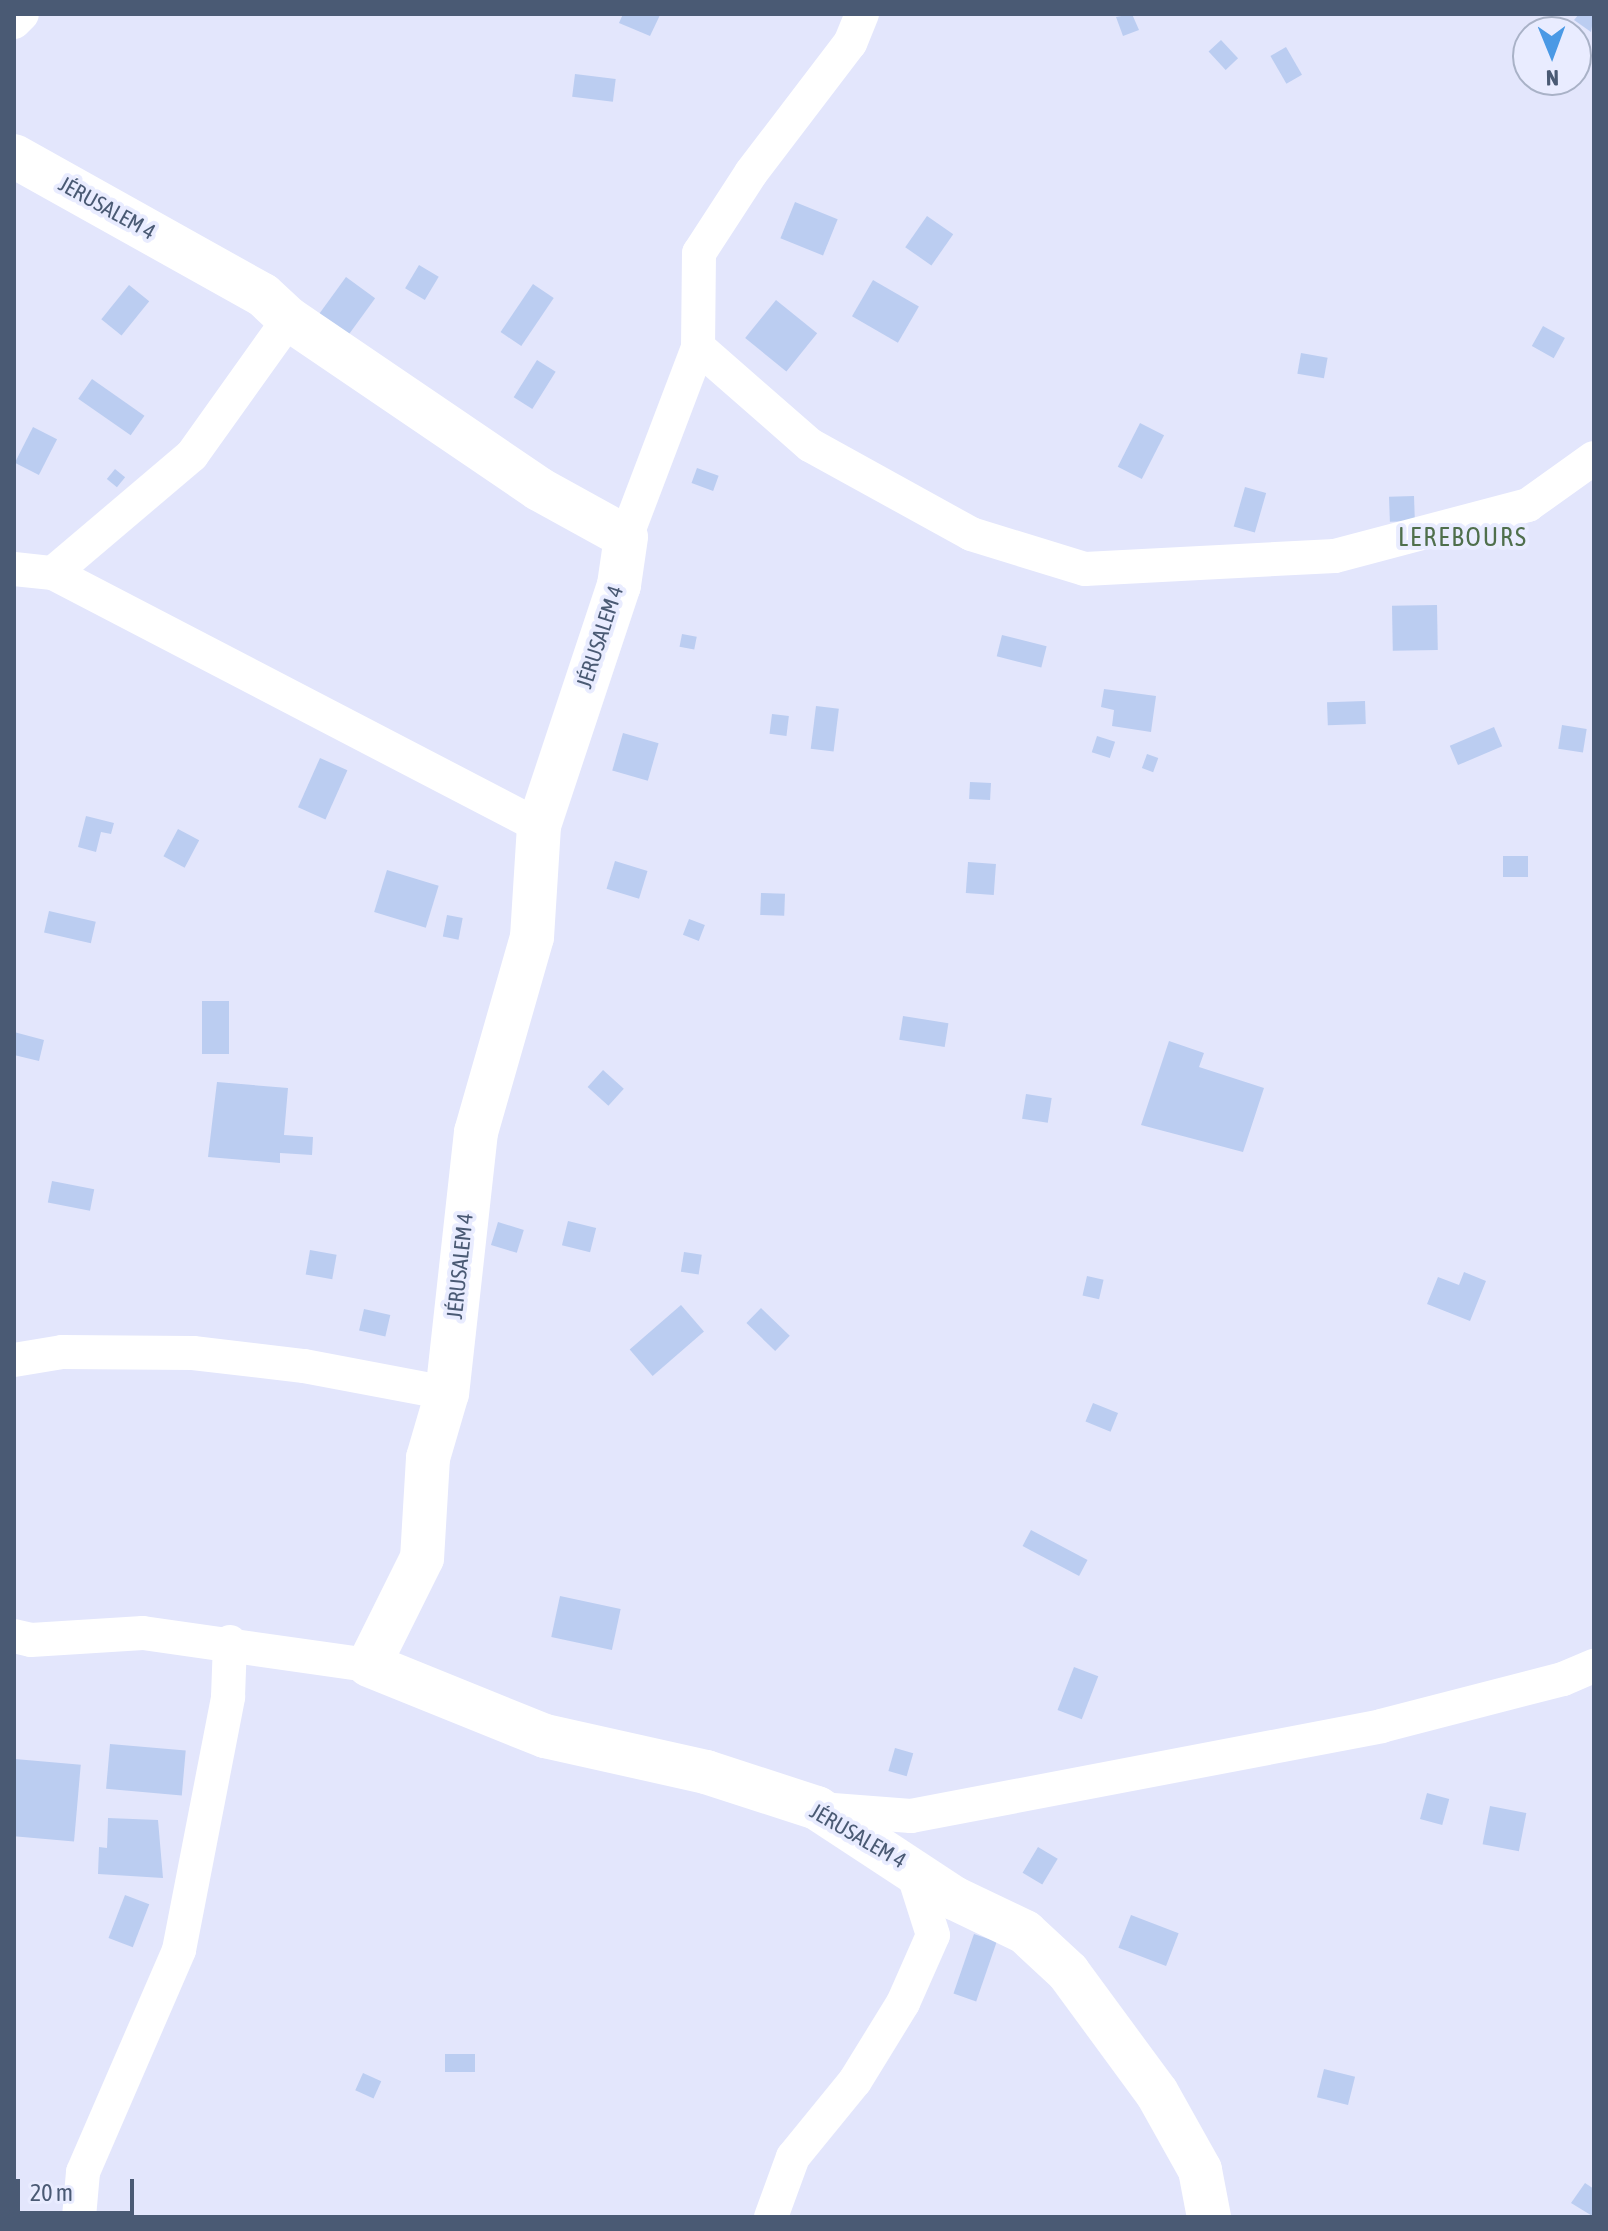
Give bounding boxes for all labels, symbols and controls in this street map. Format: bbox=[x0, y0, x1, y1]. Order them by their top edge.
north arrow bbox=[1512, 16, 1592, 96]
text: N bbox=[1546, 65, 1559, 91]
street label: JÉRUSALEM 4 bbox=[54, 171, 160, 245]
district label: LEREBOURS bbox=[1398, 522, 1528, 554]
street label: JÉRUSALEM 4 bbox=[571, 582, 629, 692]
street label: JÉRUSALEM 4 bbox=[441, 1212, 479, 1320]
street label: JÉRUSALEM 4 bbox=[805, 1798, 911, 1874]
scale bar bbox=[20, 2163, 138, 2213]
text: 20 m bbox=[30, 2179, 73, 2206]

